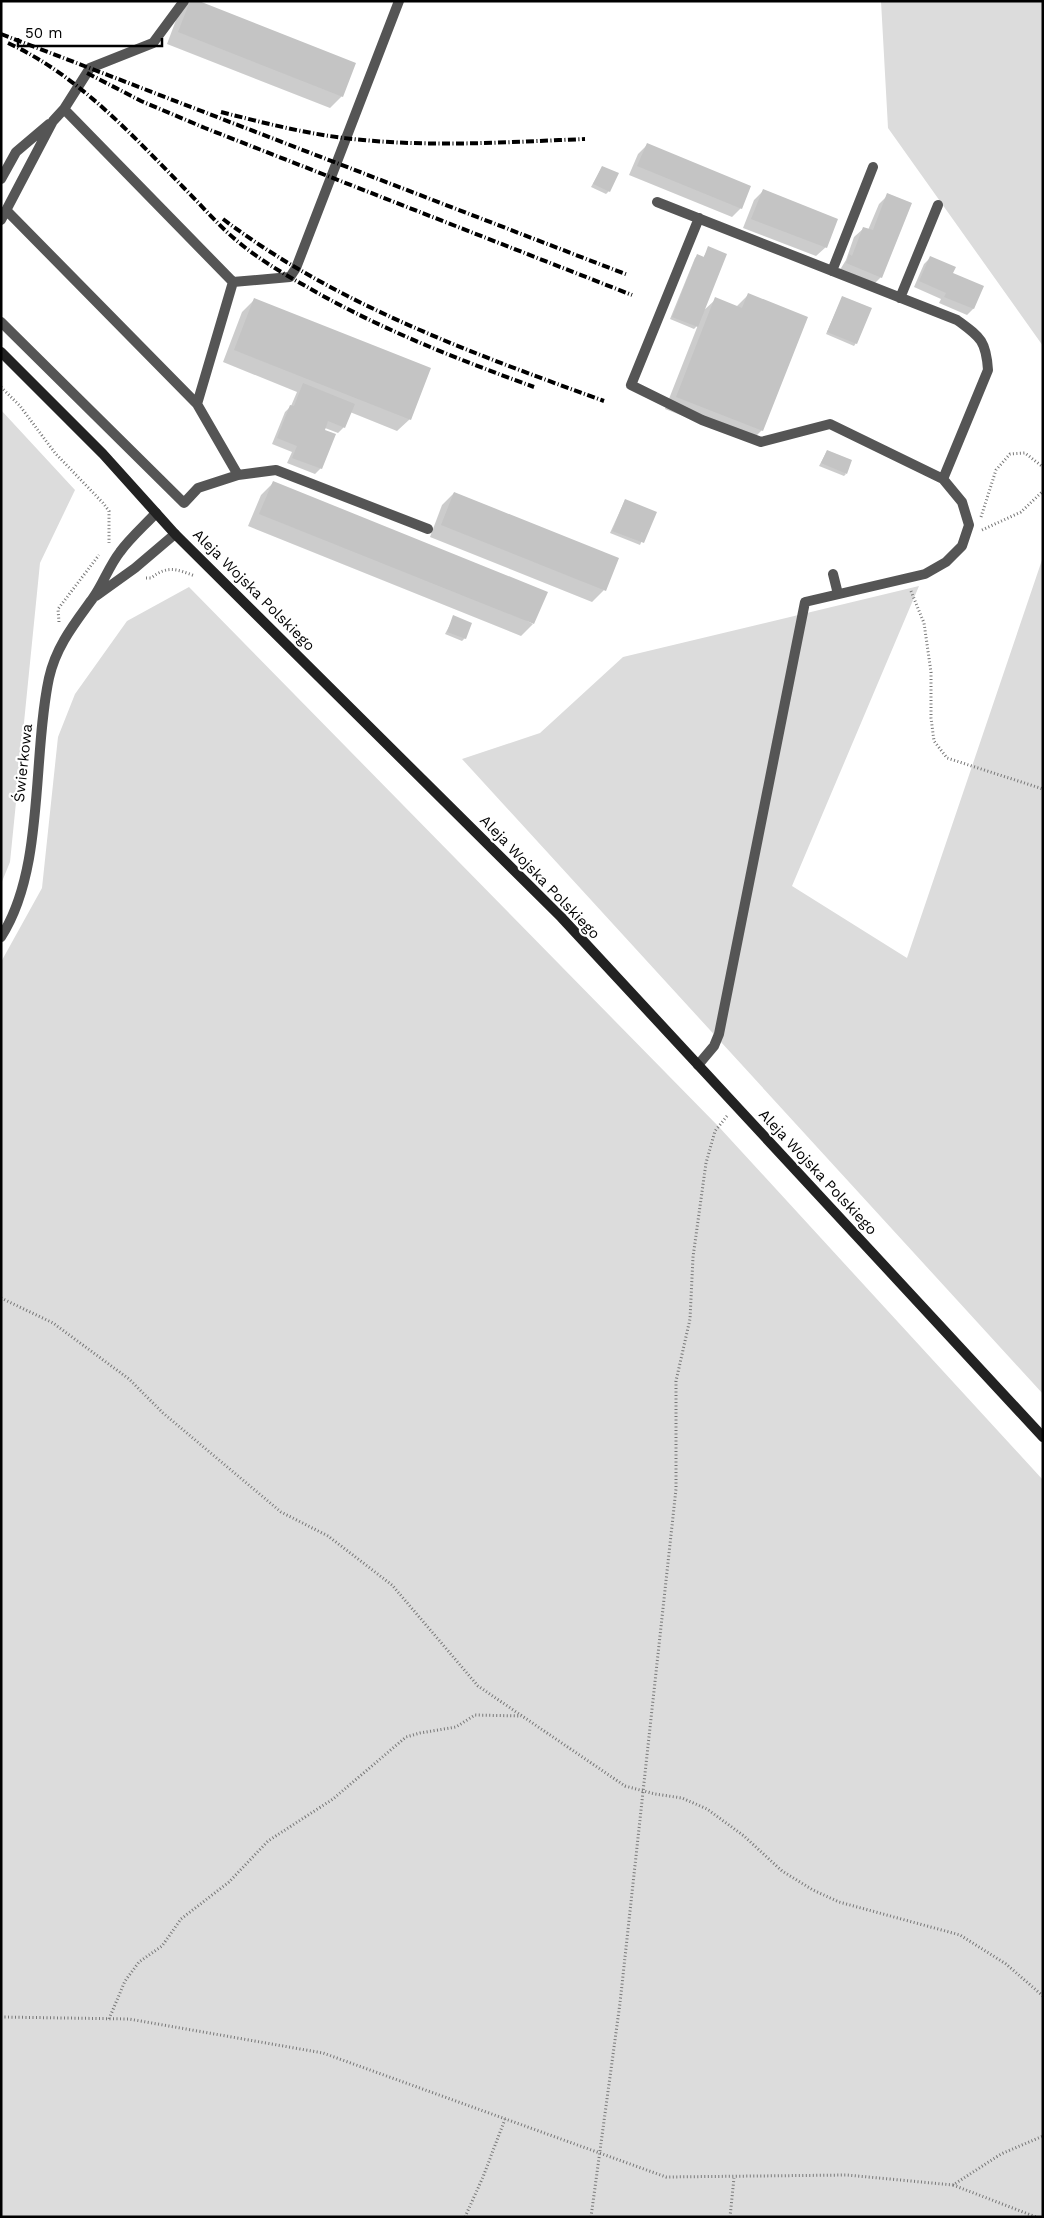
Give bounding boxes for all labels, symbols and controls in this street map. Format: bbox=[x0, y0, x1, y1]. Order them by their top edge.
scale bar bbox=[18, 15, 161, 47]
text: 50 m bbox=[25, 24, 62, 42]
street label: Aleja Wojska Polskiego bbox=[189, 525, 319, 655]
street label: Świerkowa bbox=[9, 722, 36, 803]
street label: Aleja Wojska Polskiego bbox=[476, 811, 604, 943]
street label: Aleja Wojska Polskiego bbox=[755, 1105, 881, 1239]

